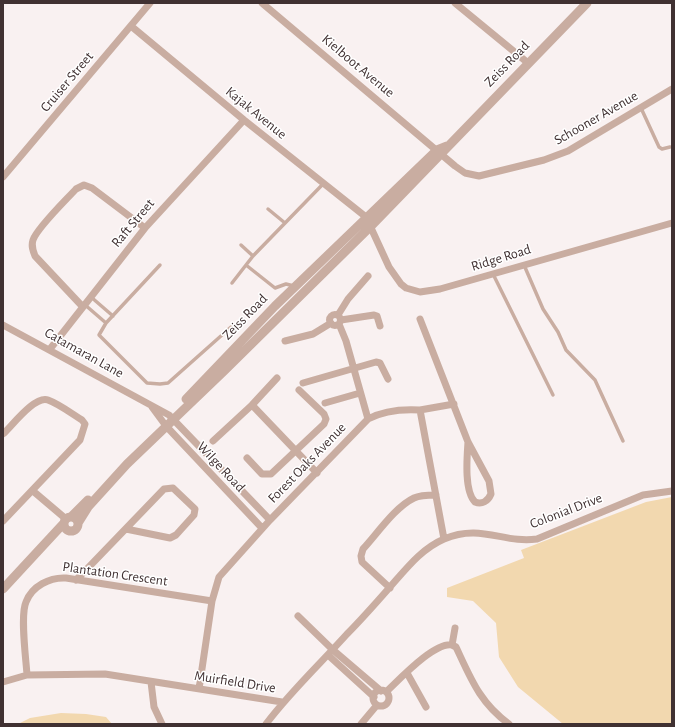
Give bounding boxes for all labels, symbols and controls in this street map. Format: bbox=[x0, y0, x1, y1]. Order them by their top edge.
street label: Kielboot Avenue bbox=[318, 31, 398, 101]
street label: Zeiss Road bbox=[481, 38, 533, 90]
street label: Cruiser Street bbox=[37, 48, 97, 116]
street label: Kajak Avenue bbox=[222, 83, 290, 143]
street label: Schooner Avenue bbox=[551, 87, 641, 149]
street label: Raft Street bbox=[108, 195, 158, 251]
street label: Ridge Road bbox=[469, 241, 533, 275]
street label: Zeiss Road bbox=[219, 291, 271, 343]
street label: Catamaran Lane bbox=[41, 324, 127, 382]
street label: Forest Oaks Avenue bbox=[264, 419, 350, 507]
street label: Wilge Road bbox=[193, 438, 249, 496]
street label: Colonial Drive bbox=[527, 490, 605, 532]
street label: Plantation Crescent bbox=[61, 558, 169, 590]
street label: Muirfield Drive bbox=[193, 667, 277, 697]

